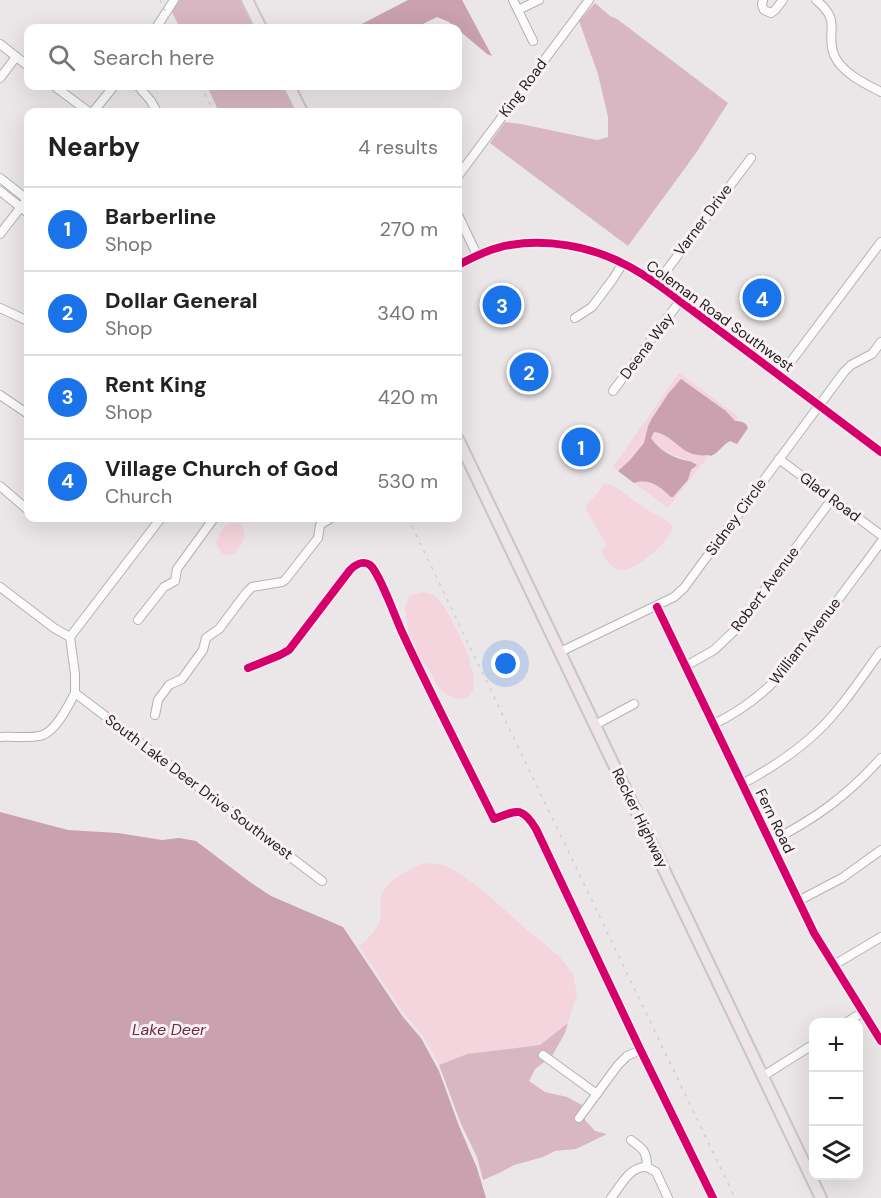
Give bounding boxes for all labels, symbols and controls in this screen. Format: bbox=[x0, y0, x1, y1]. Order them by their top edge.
search box bbox=[24, 24, 462, 90]
icon: search bbox=[45, 41, 78, 74]
text: Search here bbox=[93, 43, 214, 72]
street label: King Road bbox=[494, 55, 552, 121]
text: Nearby bbox=[48, 130, 140, 164]
text: 4 results bbox=[358, 134, 438, 160]
street label: Varner Drive bbox=[669, 180, 737, 260]
text: Barberline bbox=[105, 202, 216, 231]
text: 1 bbox=[64, 216, 71, 242]
text: 270 m bbox=[380, 216, 438, 242]
text: Shop bbox=[105, 231, 152, 257]
street label: Coleman Road Southwest bbox=[642, 256, 798, 376]
pin: 4 bbox=[742, 276, 782, 320]
pin: 3 bbox=[482, 282, 522, 328]
text: Dollar General bbox=[105, 286, 258, 315]
text: 2 bbox=[62, 300, 73, 326]
text: 340 m bbox=[377, 300, 438, 326]
street label: Deena Way bbox=[615, 308, 679, 383]
text: Shop bbox=[105, 315, 152, 341]
pin: 2 bbox=[510, 350, 548, 394]
text: Rent King bbox=[105, 370, 207, 399]
text: 3 bbox=[61, 384, 74, 410]
text: 420 m bbox=[378, 384, 438, 410]
text: Shop bbox=[105, 399, 152, 425]
pin: 1 bbox=[562, 424, 600, 470]
text: Village Church of God bbox=[105, 454, 338, 483]
text: 4 bbox=[61, 468, 74, 494]
text: 530 m bbox=[377, 468, 438, 494]
street label: Glad Road bbox=[796, 468, 864, 526]
street label: Sidney Circle bbox=[701, 474, 771, 560]
text: Church bbox=[105, 483, 172, 509]
street label: Robert Avenue bbox=[726, 542, 804, 636]
street label: William Avenue bbox=[765, 594, 845, 688]
your location bbox=[491, 649, 520, 678]
street label: South Lake Deer Drive Southwest bbox=[101, 710, 297, 864]
street label: Recker Highway bbox=[607, 765, 673, 872]
street label: Fern Road bbox=[751, 785, 799, 857]
map controls bbox=[809, 1018, 863, 1180]
button: + bbox=[809, 1018, 863, 1072]
water label: Lake Deer bbox=[132, 1019, 207, 1040]
button: − bbox=[809, 1072, 863, 1126]
button: layers bbox=[809, 1126, 863, 1180]

